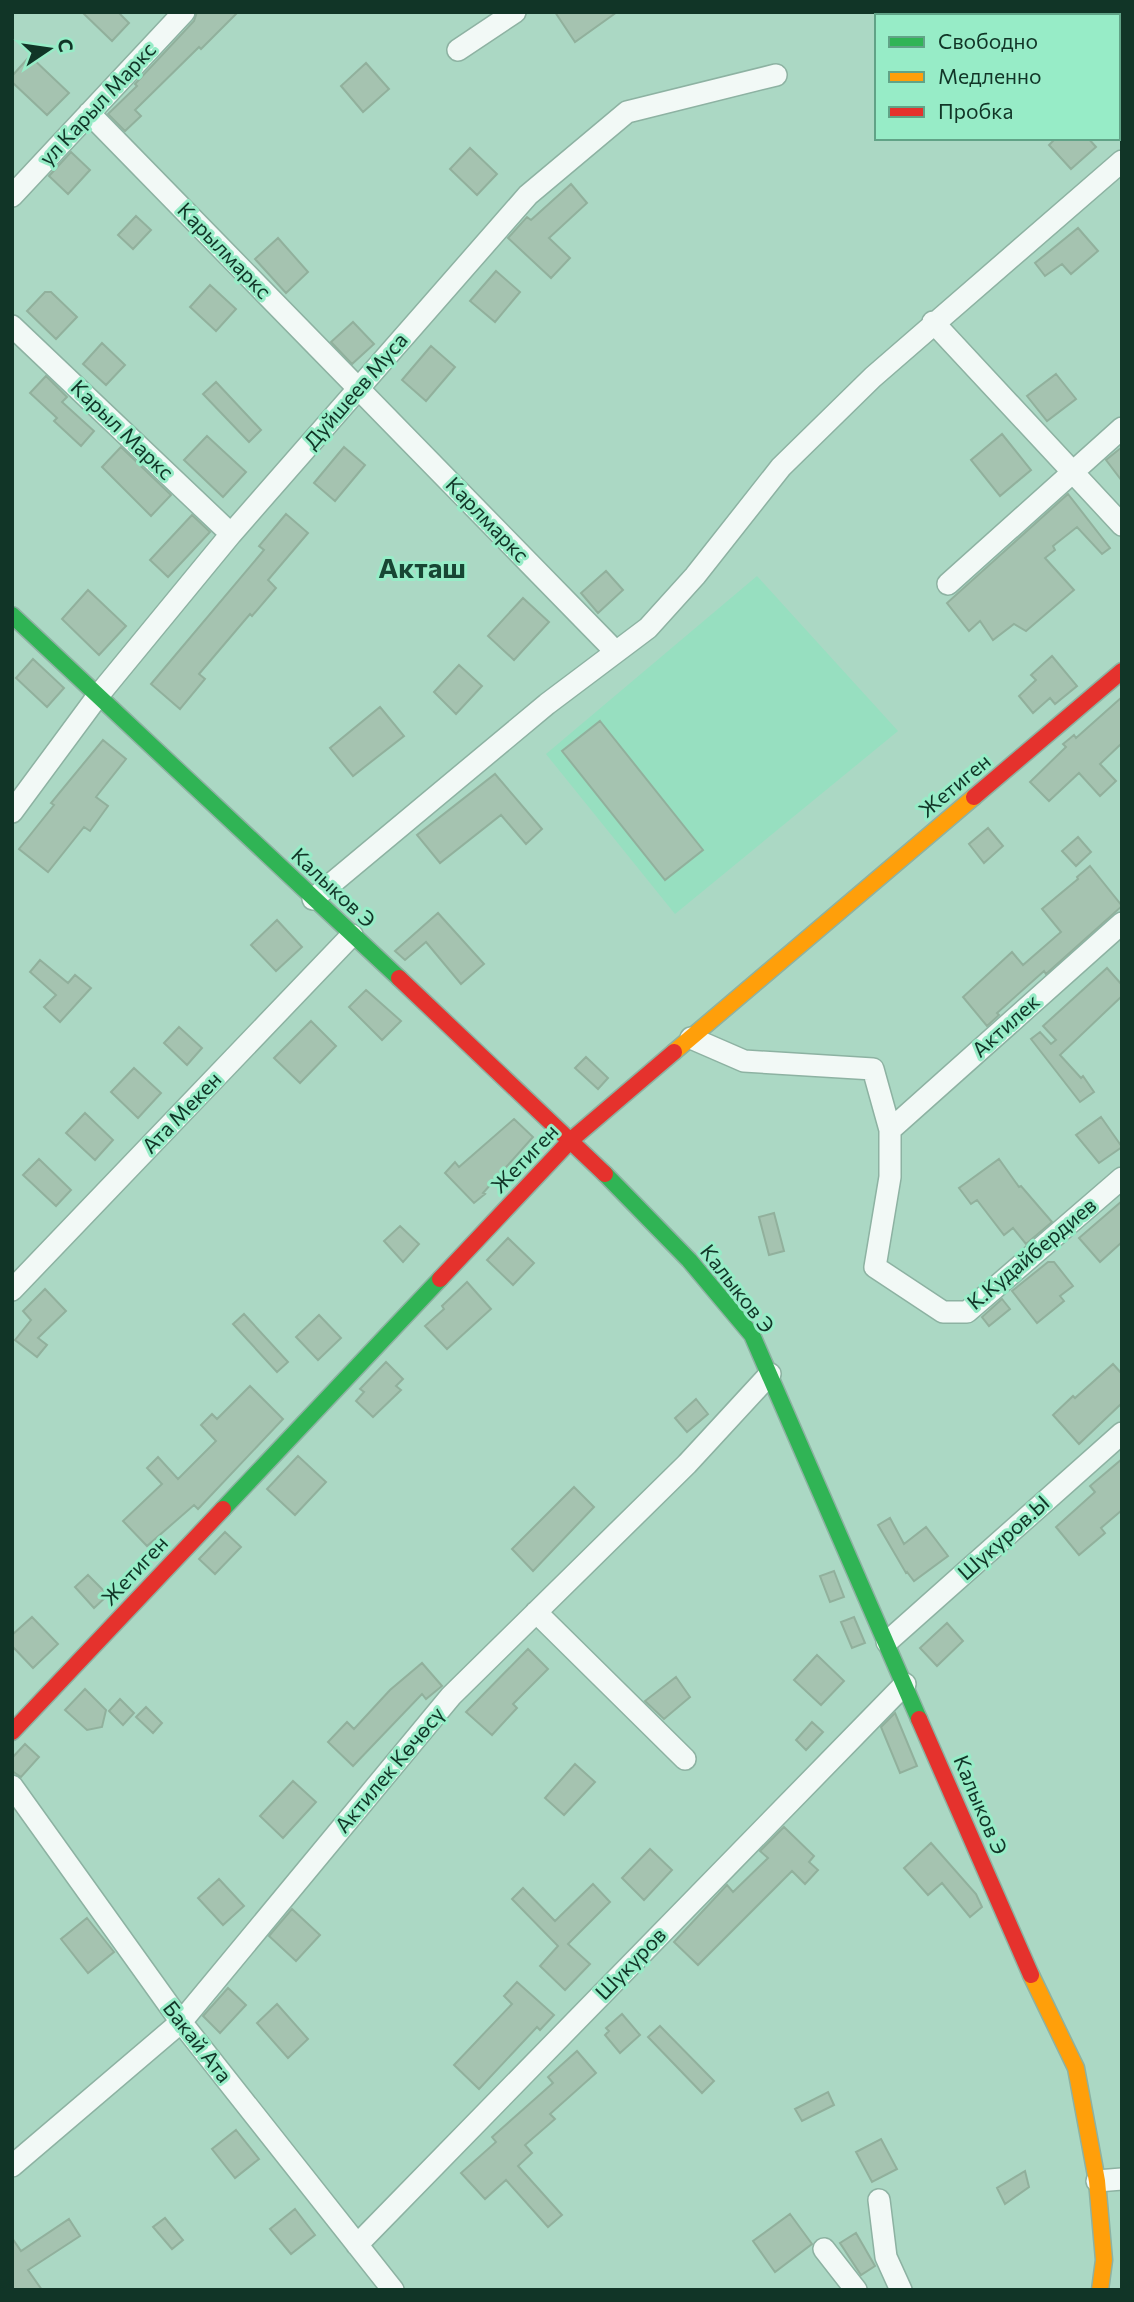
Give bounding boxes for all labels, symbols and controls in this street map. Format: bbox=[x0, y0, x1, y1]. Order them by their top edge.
north arrow bbox=[14, 14, 84, 84]
legend bbox=[875, 14, 1120, 140]
text: Свободно bbox=[938, 28, 1038, 53]
street label: ул Карыл Маркс bbox=[33, 36, 160, 170]
text: С bbox=[53, 36, 79, 54]
text: Медленно bbox=[938, 63, 1042, 88]
text: Пробка bbox=[938, 98, 1013, 123]
street label: Карылмаркс bbox=[173, 197, 277, 303]
street label: Дуйшеев Муса bbox=[298, 327, 412, 453]
street label: Карыл Маркс bbox=[67, 374, 179, 484]
street label: Карлмаркс bbox=[441, 471, 535, 567]
district label: Акташ bbox=[378, 550, 466, 584]
street label: Жетиген bbox=[913, 748, 995, 822]
street label: Калыков Э bbox=[287, 842, 381, 932]
street label: Актилек bbox=[966, 988, 1044, 1062]
street label: Ата Мекен bbox=[136, 1066, 226, 1158]
street label: Жетиген bbox=[485, 1118, 563, 1198]
street label: К.Кудайбердиев bbox=[962, 1192, 1101, 1314]
street label: Калыков Э bbox=[696, 1239, 780, 1337]
street label: Шукуров.Ы bbox=[952, 1489, 1054, 1585]
street label: Жетиген bbox=[95, 1530, 172, 1610]
street label: Актилек Көчөсү bbox=[329, 1701, 449, 1837]
street label: Калыков Э bbox=[949, 1751, 1013, 1858]
street label: Шукуров bbox=[589, 1922, 670, 2004]
street label: Бакай Ата bbox=[159, 1995, 238, 2087]

